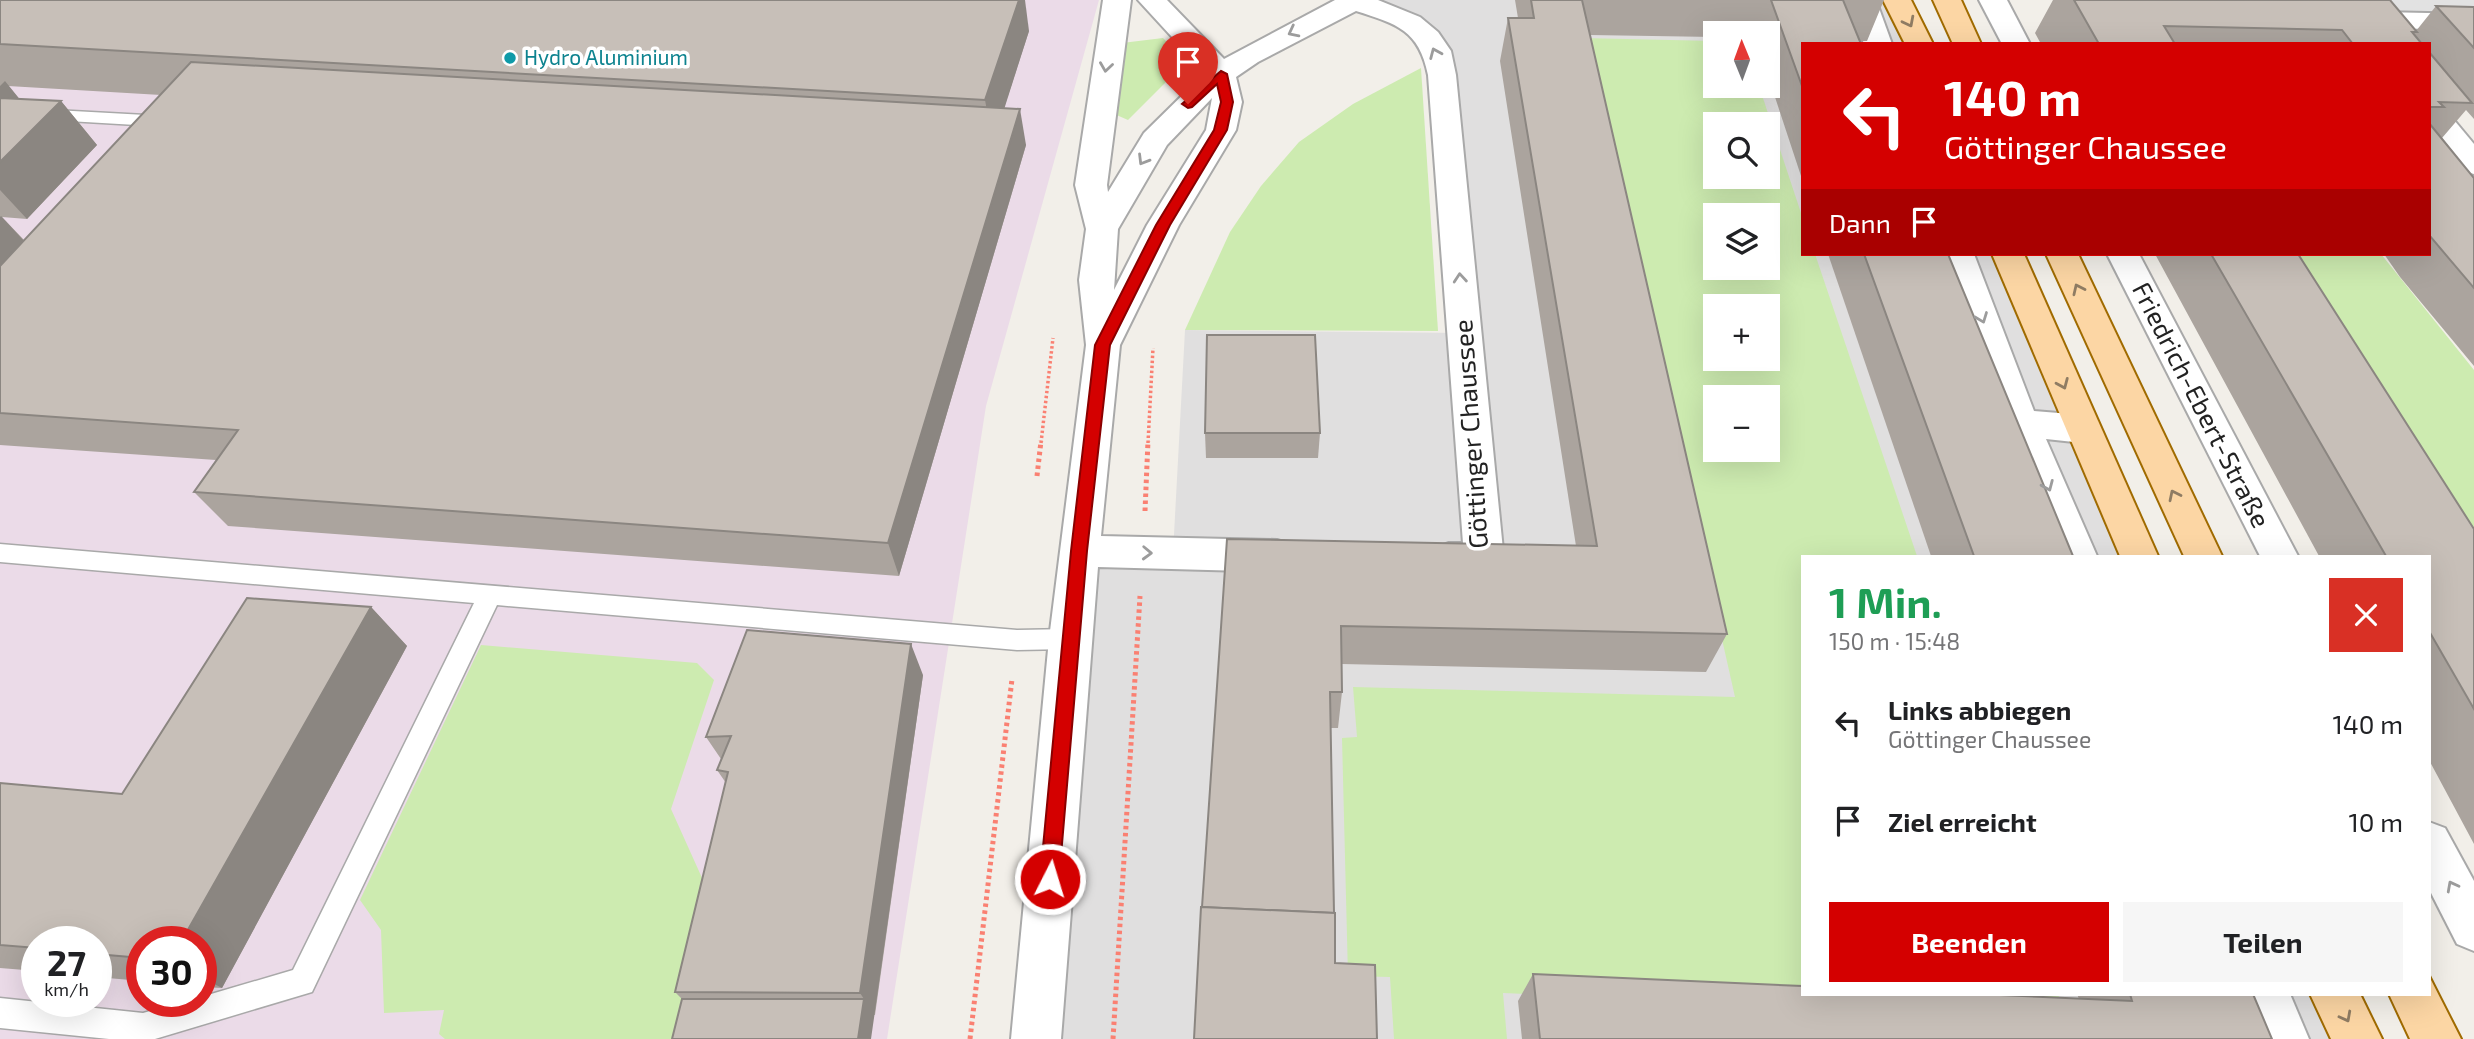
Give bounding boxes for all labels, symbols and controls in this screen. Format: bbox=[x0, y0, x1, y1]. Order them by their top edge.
one-way arrow bbox=[1900, 14, 1914, 27]
north arrow bbox=[1703, 21, 1780, 98]
map controls bbox=[1703, 21, 1780, 462]
one-way arrow bbox=[1288, 24, 1300, 37]
pin bbox=[1158, 32, 1218, 104]
icon: arrive bbox=[1169, 43, 1207, 81]
place label: Hydro Aluminium bbox=[524, 44, 688, 69]
one-way arrow bbox=[1429, 48, 1443, 60]
marker: Hydro Aluminium bbox=[502, 50, 518, 66]
one-way arrow bbox=[1099, 61, 1114, 73]
text: 140 m bbox=[1944, 67, 2081, 126]
icon: left bbox=[1829, 70, 1920, 161]
button: search bbox=[1703, 112, 1780, 189]
text: Göttinger Chaussee bbox=[1944, 127, 2227, 165]
one-way arrow bbox=[1138, 153, 1151, 166]
button: layers bbox=[1703, 203, 1780, 280]
icon: arrive bbox=[1905, 203, 1943, 241]
text: Dann bbox=[1829, 207, 1891, 238]
one-way arrow bbox=[1452, 272, 1467, 284]
street label: Friedrich-Ebert-Straße bbox=[2127, 276, 2278, 532]
one-way arrow bbox=[2072, 283, 2086, 296]
button: + bbox=[1703, 294, 1780, 371]
one-way arrow bbox=[1973, 311, 1987, 323]
street label: Göttinger Chaussee bbox=[1446, 318, 1493, 550]
one-way arrow bbox=[2055, 378, 2069, 390]
button: − bbox=[1703, 385, 1780, 462]
one-way arrow bbox=[2040, 479, 2054, 491]
one-way arrow bbox=[2168, 490, 2182, 502]
one-way arrow bbox=[1142, 545, 1153, 560]
text: 1 Min. bbox=[1829, 576, 1942, 626]
button: close bbox=[2329, 578, 2403, 652]
text: 150 m · 15:48 bbox=[1829, 627, 1960, 655]
text: Links abbiegen bbox=[1888, 694, 2072, 725]
icon: left bbox=[1829, 704, 1867, 742]
text: 140 m bbox=[2332, 708, 2403, 739]
text: Göttinger Chaussee bbox=[1888, 725, 2091, 753]
icon: arrive bbox=[1829, 802, 1867, 840]
text: Ziel erreicht bbox=[1888, 806, 2037, 837]
text: 10 m bbox=[2348, 806, 2403, 837]
position arrow bbox=[1013, 842, 1087, 916]
one-way arrow bbox=[2446, 880, 2460, 893]
button: Beenden bbox=[1829, 902, 2109, 982]
button: Teilen bbox=[2123, 902, 2403, 982]
speed limit sign: 30 bbox=[126, 926, 217, 1017]
text: 27 bbox=[47, 941, 86, 983]
text: km/h bbox=[44, 978, 89, 1000]
one-way arrow bbox=[2337, 1009, 2351, 1022]

